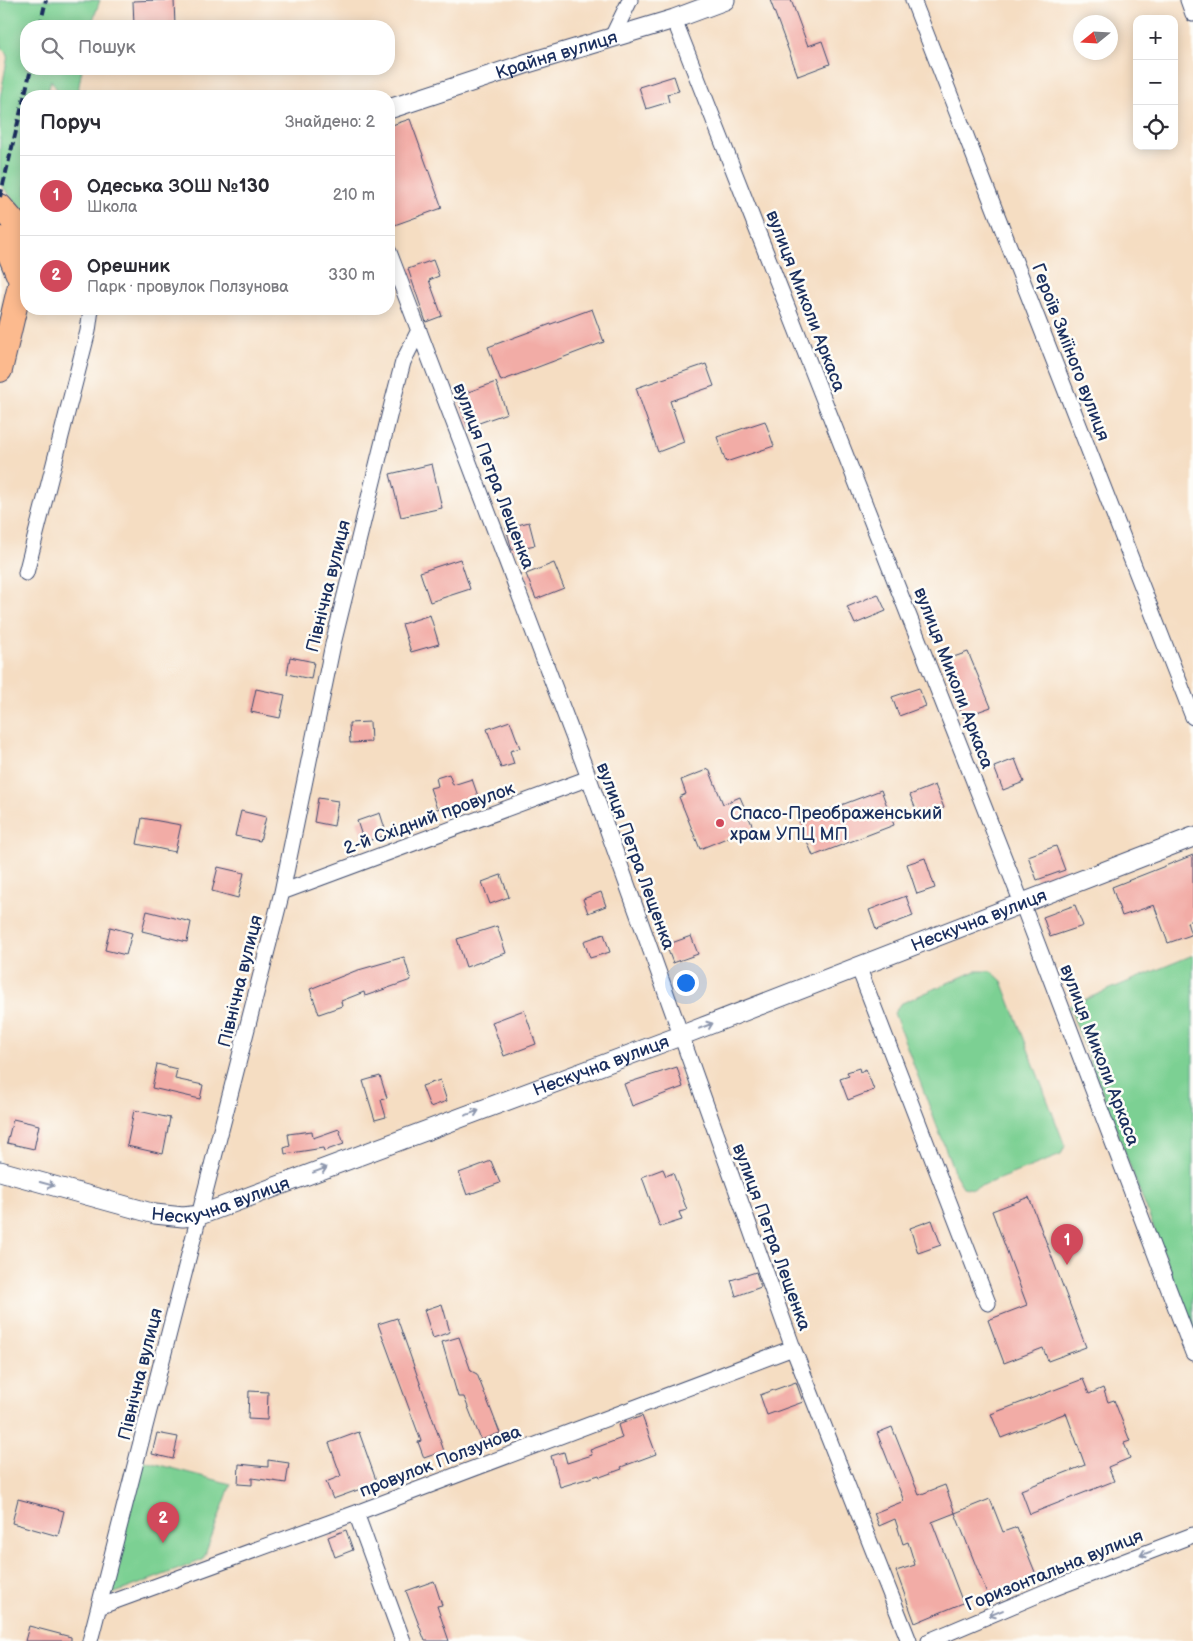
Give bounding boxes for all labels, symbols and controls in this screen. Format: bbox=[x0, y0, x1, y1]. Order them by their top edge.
north arrow bbox=[1073, 15, 1118, 60]
map controls bbox=[1133, 15, 1178, 150]
button: + bbox=[1133, 15, 1178, 60]
search box bbox=[20, 20, 395, 75]
street label: Крайня вулиця bbox=[493, 27, 620, 84]
icon: search bbox=[38, 34, 66, 62]
text: Пошук bbox=[78, 36, 136, 59]
button: − bbox=[1133, 60, 1178, 105]
button: locate bbox=[1133, 105, 1178, 150]
text: Поруч bbox=[40, 110, 101, 135]
text: Знайдено: 2 bbox=[285, 113, 375, 132]
text: Одеська ЗОШ №130 bbox=[87, 175, 270, 198]
text: 1 bbox=[53, 186, 59, 205]
text: 210 m bbox=[333, 186, 375, 205]
text: Школа bbox=[87, 198, 137, 217]
street label: вулиця Миколи Аркаса bbox=[761, 208, 850, 395]
text: Орешник bbox=[87, 255, 170, 278]
street label: Героїв Зміїного вулиця bbox=[1027, 261, 1114, 444]
text: 2 bbox=[51, 266, 61, 285]
text: 330 m bbox=[328, 266, 375, 285]
text: Парк · провулок Ползунова bbox=[87, 278, 289, 297]
street label: вулиця Петра Лещенка bbox=[448, 380, 539, 572]
street label: Північна вулиця bbox=[302, 518, 355, 654]
street label: вулиця Миколи Аркаса bbox=[909, 585, 998, 772]
street label: вулиця Петра Лещенка bbox=[592, 760, 679, 953]
street label: 2-й Східний провулок bbox=[341, 778, 518, 859]
place label: Спасо-Преображенський храм УПЦ МП bbox=[730, 803, 942, 845]
marker: Спасо-Преображенський храм УПЦ МП bbox=[714, 817, 726, 829]
street label: Нескучна вулиця bbox=[908, 885, 1050, 956]
street label: Північна вулиця bbox=[214, 913, 267, 1049]
street label: вулиця Миколи Аркаса bbox=[1055, 962, 1144, 1149]
your location bbox=[673, 970, 699, 996]
one-way arrow bbox=[698, 1020, 713, 1030]
street label: Нескучна вулиця bbox=[530, 1031, 672, 1101]
one-way arrow bbox=[464, 1108, 479, 1117]
street label: вулиця Петра Лещенка bbox=[728, 1141, 815, 1334]
one-way arrow bbox=[311, 1165, 327, 1174]
street label: Нескучна вулиця bbox=[150, 1173, 293, 1228]
one-way arrow bbox=[39, 1180, 55, 1190]
pin: 1 bbox=[1051, 1224, 1083, 1265]
street label: Північна вулиця bbox=[114, 1306, 167, 1442]
street label: провулок Ползунова bbox=[356, 1421, 524, 1502]
pin: 2 bbox=[147, 1502, 179, 1543]
street label: Горизонтальна вулиця bbox=[962, 1525, 1146, 1616]
one-way arrow bbox=[1140, 1549, 1156, 1558]
one-way arrow bbox=[989, 1608, 1004, 1618]

